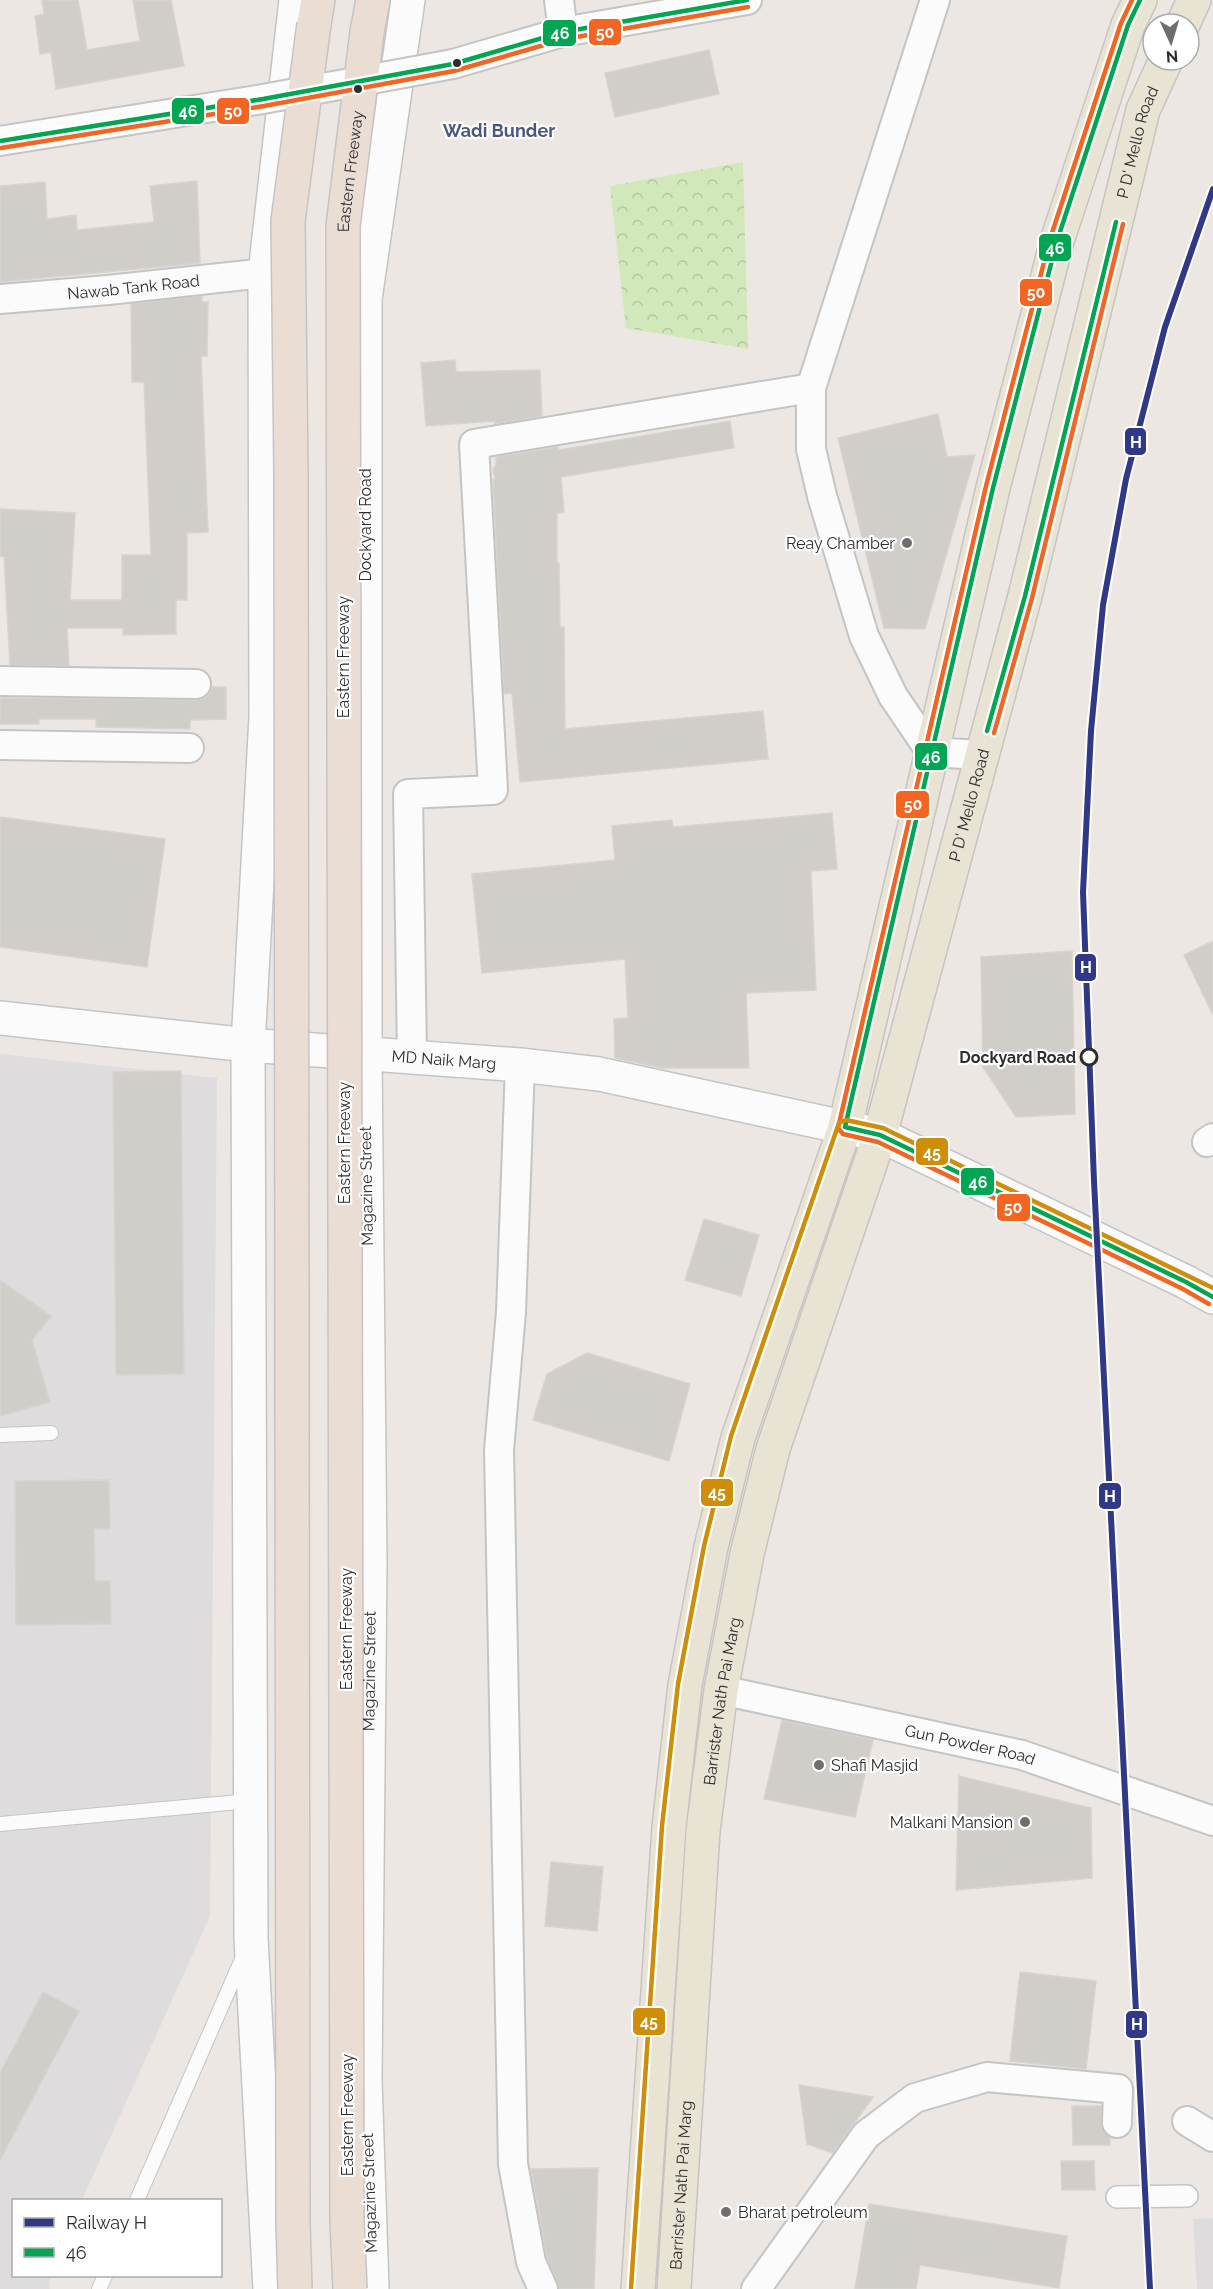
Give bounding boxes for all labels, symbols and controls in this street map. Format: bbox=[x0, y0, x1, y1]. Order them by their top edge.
north arrow bbox=[1141, 12, 1201, 72]
line badge: 50 bbox=[588, 18, 622, 46]
line badge: 46 bbox=[542, 19, 577, 47]
text: 50 bbox=[596, 23, 615, 42]
text: 46 bbox=[551, 24, 570, 43]
text: N bbox=[1165, 47, 1179, 66]
unlabelled marker bbox=[451, 57, 463, 69]
unlabelled marker bbox=[352, 83, 364, 95]
street label: P D' Mello Road bbox=[1113, 83, 1163, 201]
line badge: 46 bbox=[171, 97, 205, 125]
line badge: 50 bbox=[216, 97, 250, 125]
text: 46 bbox=[179, 102, 198, 121]
text: 50 bbox=[224, 102, 243, 121]
street label: Eastern Freeway bbox=[334, 109, 367, 232]
district label: Wadi Bunder bbox=[443, 120, 555, 141]
line badge: 46 bbox=[1038, 233, 1072, 262]
text: 46 bbox=[1046, 239, 1065, 258]
street label: Nawab Tank Road bbox=[67, 271, 201, 303]
line badge: 50 bbox=[1019, 278, 1053, 307]
text: 50 bbox=[1027, 283, 1046, 302]
line badge: H bbox=[1124, 427, 1147, 456]
text: H bbox=[1130, 433, 1142, 452]
street label: Dockyard Road bbox=[356, 468, 375, 582]
place label: Reay Chamber bbox=[786, 534, 895, 553]
marker: Reay Chamber bbox=[900, 536, 914, 550]
street label: Eastern Freeway bbox=[334, 595, 353, 718]
line badge: 46 bbox=[914, 742, 948, 771]
street label: P D' Mello Road bbox=[945, 747, 993, 864]
text: 46 bbox=[922, 748, 941, 767]
line badge: 50 bbox=[895, 790, 930, 819]
text: 50 bbox=[904, 795, 923, 814]
line badge: H bbox=[1074, 953, 1097, 982]
text: H bbox=[1080, 958, 1092, 977]
street label: MD Naik Marg bbox=[391, 1047, 497, 1073]
place label: Dockyard Road bbox=[959, 1048, 1076, 1067]
marker: Dockyard Road bbox=[1080, 1048, 1098, 1066]
street label: Eastern Freeway bbox=[335, 1081, 354, 1204]
street label: Magazine Street bbox=[356, 1125, 377, 1246]
line badge: 45 bbox=[915, 1137, 949, 1166]
text: 45 bbox=[923, 1143, 941, 1162]
line badge: 46 bbox=[960, 1167, 995, 1196]
text: 46 bbox=[969, 1173, 988, 1192]
line badge: 50 bbox=[996, 1193, 1031, 1222]
text: 50 bbox=[1004, 1198, 1023, 1217]
line badge: 45 bbox=[700, 1478, 734, 1507]
line badge: H bbox=[1098, 1482, 1122, 1510]
text: 45 bbox=[708, 1483, 726, 1502]
text: H bbox=[1104, 1487, 1116, 1506]
street label: Eastern Freeway bbox=[337, 1567, 356, 1690]
street label: Magazine Street bbox=[359, 1610, 380, 1731]
street label: Barrister Nath Pai Marg bbox=[700, 1616, 745, 1786]
street label: Gun Powder Road bbox=[903, 1721, 1038, 1769]
place label: Shafi Masjid bbox=[831, 1756, 918, 1775]
marker: Shafi Masjid bbox=[812, 1758, 826, 1772]
place label: Malkani Mansion bbox=[890, 1813, 1013, 1832]
marker: Malkani Mansion bbox=[1018, 1815, 1032, 1829]
line badge: 45 bbox=[632, 2007, 666, 2036]
line badge: H bbox=[1125, 2010, 1148, 2039]
text: 45 bbox=[640, 2012, 658, 2031]
text: H bbox=[1131, 2015, 1143, 2034]
street label: Eastern Freeway bbox=[338, 2053, 357, 2176]
street label: Barrister Nath Pai Marg bbox=[666, 2100, 696, 2271]
street label: Magazine Street bbox=[358, 2132, 381, 2253]
legend bbox=[12, 2199, 222, 2277]
place label: Bharat petroleum bbox=[738, 2203, 868, 2222]
marker: Bharat petroleum bbox=[719, 2205, 733, 2219]
text: Railway H bbox=[66, 2212, 147, 2233]
text: 46 bbox=[66, 2242, 87, 2263]

